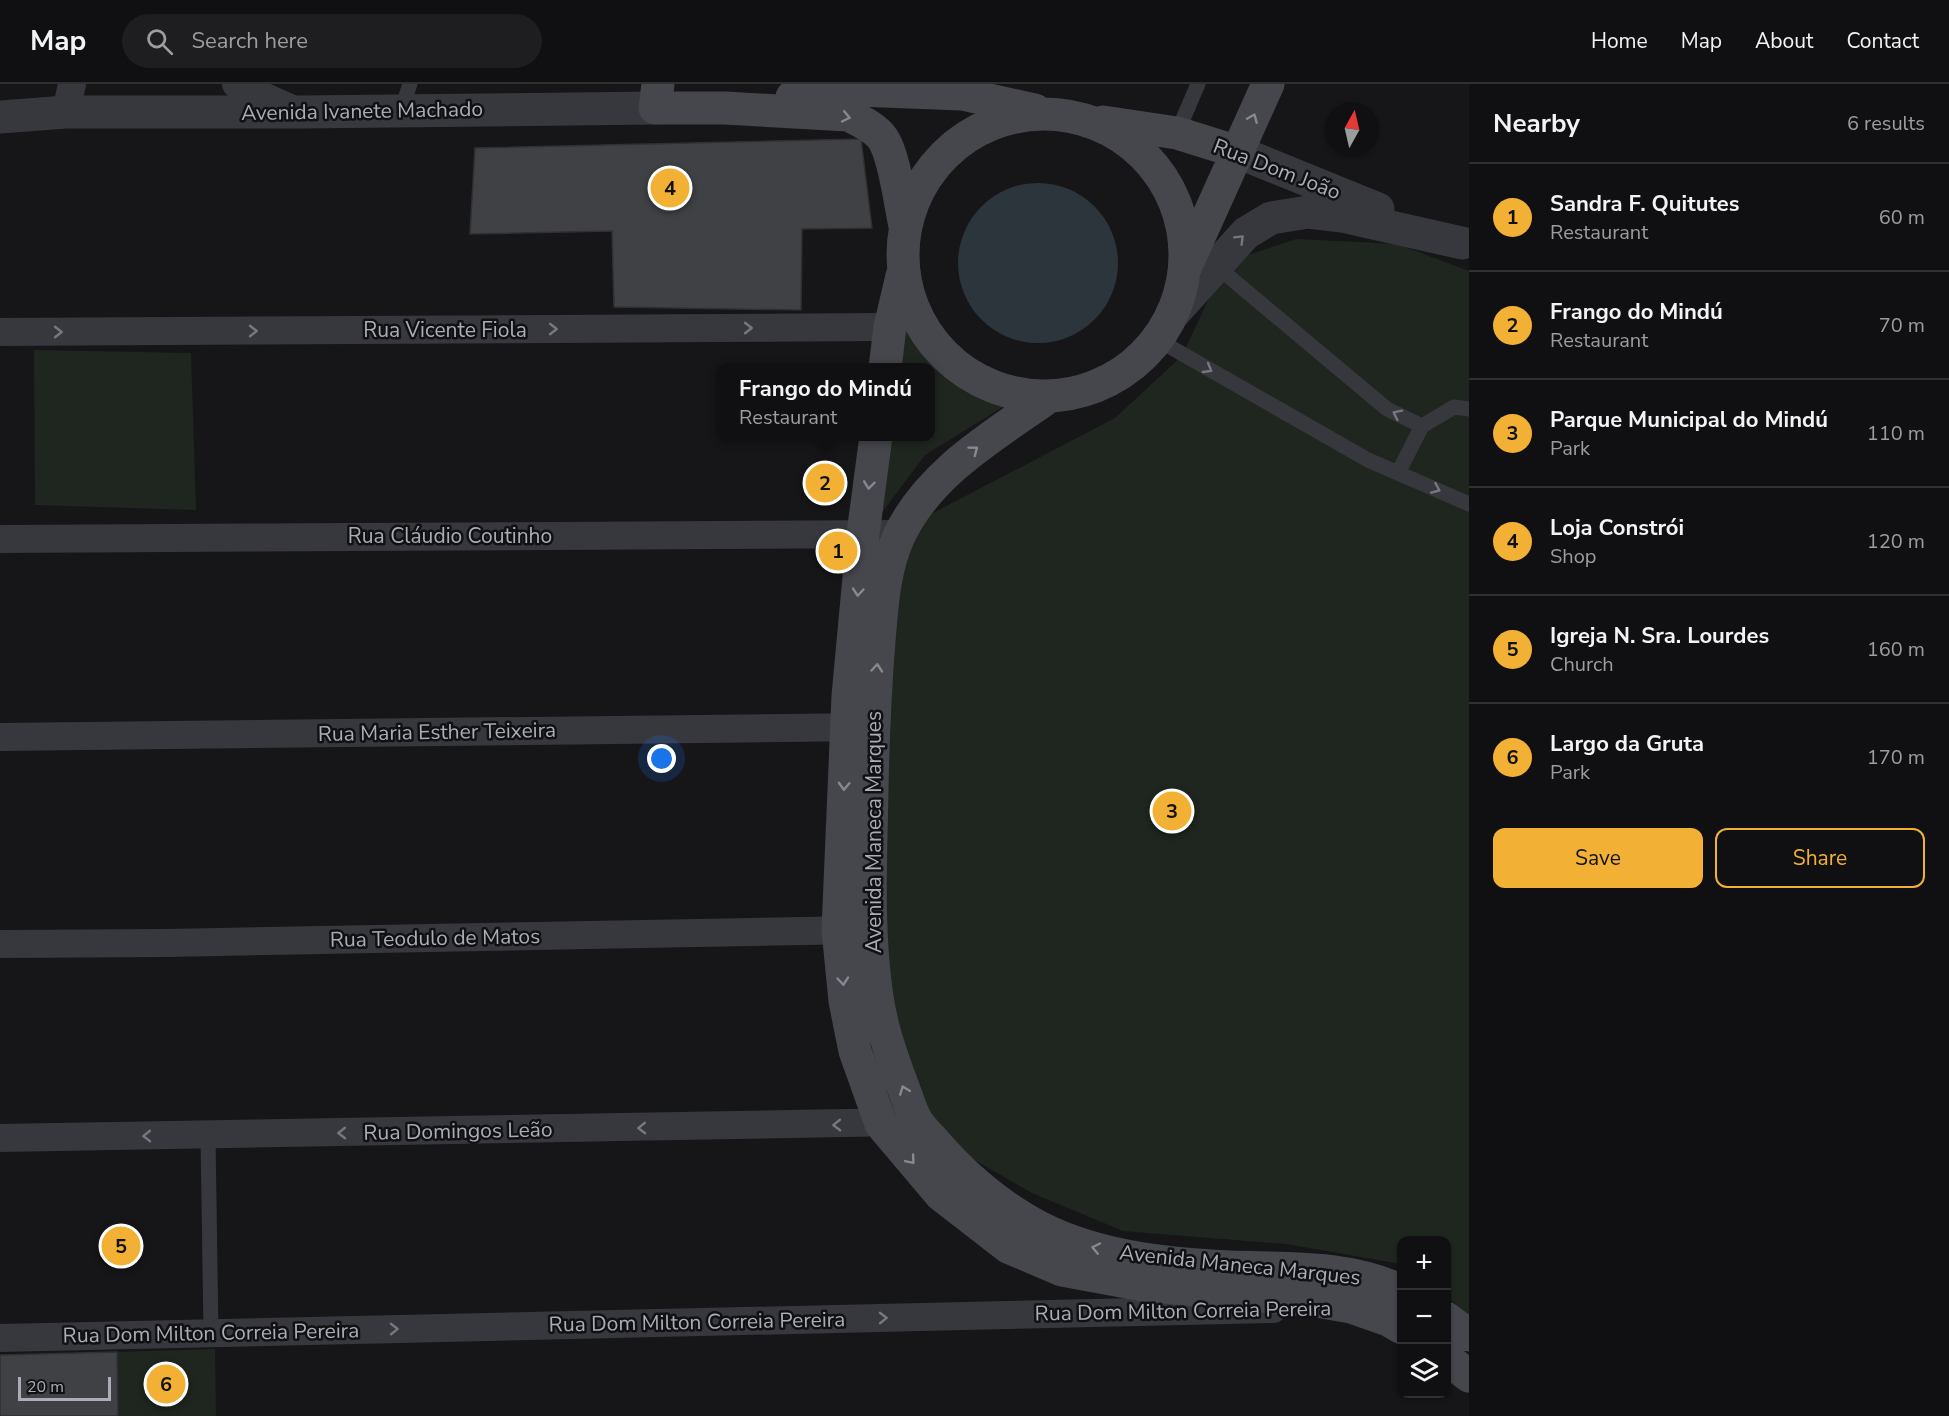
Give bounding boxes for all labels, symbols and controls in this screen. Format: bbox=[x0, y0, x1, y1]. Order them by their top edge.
search box bbox=[122, 14, 542, 68]
text: Map bbox=[30, 22, 86, 60]
icon: search bbox=[143, 25, 176, 58]
text: Search here bbox=[191, 26, 308, 56]
text: Home bbox=[1591, 27, 1648, 55]
text: Map bbox=[1681, 27, 1722, 55]
text: About bbox=[1755, 27, 1813, 55]
text: Contact bbox=[1846, 27, 1919, 55]
street label: Avenida Ivanete Machado bbox=[241, 95, 483, 127]
north arrow bbox=[1325, 102, 1379, 156]
text: Nearby bbox=[1493, 106, 1580, 141]
one-way arrow bbox=[840, 110, 850, 123]
text: 6 results bbox=[1847, 110, 1925, 137]
one-way arrow bbox=[1246, 113, 1258, 124]
street label: Rua Dom João bbox=[1209, 132, 1345, 206]
pin: 4 bbox=[650, 166, 690, 210]
text: Sandra F. Quitutes bbox=[1550, 189, 1739, 219]
text: 1 bbox=[1507, 204, 1519, 231]
text: 60 m bbox=[1879, 204, 1925, 231]
text: Restaurant bbox=[1550, 219, 1648, 246]
one-way arrow bbox=[1233, 236, 1244, 246]
text: Frango do Mindú bbox=[1550, 297, 1723, 327]
text: 2 bbox=[1507, 312, 1519, 339]
text: 70 m bbox=[1879, 312, 1925, 339]
street label: Rua Vicente Fiola bbox=[363, 316, 527, 344]
one-way arrow bbox=[744, 322, 753, 334]
one-way arrow bbox=[549, 323, 558, 335]
one-way arrow bbox=[249, 325, 258, 337]
one-way arrow bbox=[54, 326, 63, 338]
text: Restaurant bbox=[1550, 327, 1648, 354]
one-way arrow bbox=[1202, 362, 1213, 373]
popup bbox=[716, 363, 935, 441]
text: Frango do Mindú bbox=[739, 374, 912, 404]
text: Restaurant bbox=[739, 404, 837, 431]
text: Parque Municipal do Mindú bbox=[1550, 405, 1828, 435]
one-way arrow bbox=[1393, 409, 1404, 421]
text: 3 bbox=[1507, 420, 1519, 447]
text: 110 m bbox=[1867, 420, 1925, 447]
text: Park bbox=[1550, 435, 1590, 462]
one-way arrow bbox=[967, 447, 978, 458]
pin: 2 bbox=[806, 460, 844, 506]
one-way arrow bbox=[864, 481, 876, 490]
one-way arrow bbox=[1430, 482, 1441, 494]
text: Loja Constrói bbox=[1550, 513, 1684, 543]
street label: Rua Cláudio Coutinho bbox=[348, 522, 552, 550]
pin: 1 bbox=[818, 528, 858, 574]
text: 4 bbox=[1507, 528, 1519, 555]
text: 120 m bbox=[1867, 528, 1925, 555]
text: Shop bbox=[1550, 543, 1596, 570]
one-way arrow bbox=[852, 587, 865, 596]
text: Igreja N. Sra. Lourdes bbox=[1550, 621, 1769, 651]
text: 5 bbox=[1507, 636, 1519, 663]
text: 160 m bbox=[1867, 636, 1925, 663]
text: Church bbox=[1550, 651, 1614, 678]
one-way arrow bbox=[870, 664, 883, 673]
street label: Avenida Maneca Marques bbox=[860, 711, 888, 953]
street label: Rua Maria Esther Teixeira bbox=[318, 716, 556, 748]
text: Largo da Gruta bbox=[1550, 729, 1704, 759]
your location bbox=[647, 744, 676, 773]
text: 6 bbox=[1507, 744, 1519, 771]
text: 170 m bbox=[1867, 744, 1925, 771]
text: Park bbox=[1550, 759, 1590, 786]
one-way arrow bbox=[838, 782, 851, 791]
pin: 3 bbox=[1152, 788, 1192, 834]
button: Save bbox=[1493, 828, 1703, 888]
button: Share bbox=[1715, 828, 1925, 888]
street label: Rua Teodulo de Matos bbox=[330, 922, 540, 954]
one-way arrow bbox=[836, 977, 849, 986]
one-way arrow bbox=[899, 1085, 911, 1096]
street label: Rua Domingos Leão bbox=[363, 1115, 553, 1147]
one-way arrow bbox=[832, 1119, 841, 1131]
one-way arrow bbox=[637, 1122, 646, 1134]
one-way arrow bbox=[337, 1127, 346, 1140]
one-way arrow bbox=[142, 1130, 151, 1143]
one-way arrow bbox=[904, 1153, 915, 1164]
pin: 5 bbox=[102, 1224, 140, 1268]
map controls bbox=[1397, 1236, 1451, 1398]
button: + bbox=[1397, 1236, 1451, 1290]
street label: Avenida Maneca Marques bbox=[1118, 1238, 1362, 1292]
one-way arrow bbox=[1091, 1243, 1101, 1256]
button: − bbox=[1397, 1290, 1451, 1344]
street label: Rua Dom Milton Correia Pereira bbox=[1034, 1294, 1332, 1328]
street label: Rua Dom Milton Correia Pereira bbox=[548, 1305, 846, 1339]
one-way arrow bbox=[879, 1312, 888, 1324]
street label: Rua Dom Milton Correia Pereira bbox=[62, 1316, 360, 1350]
one-way arrow bbox=[390, 1323, 399, 1335]
button: layers bbox=[1397, 1344, 1451, 1398]
pin: 6 bbox=[146, 1362, 186, 1406]
scale bar bbox=[18, 1374, 111, 1402]
text: 20 m bbox=[27, 1376, 64, 1398]

